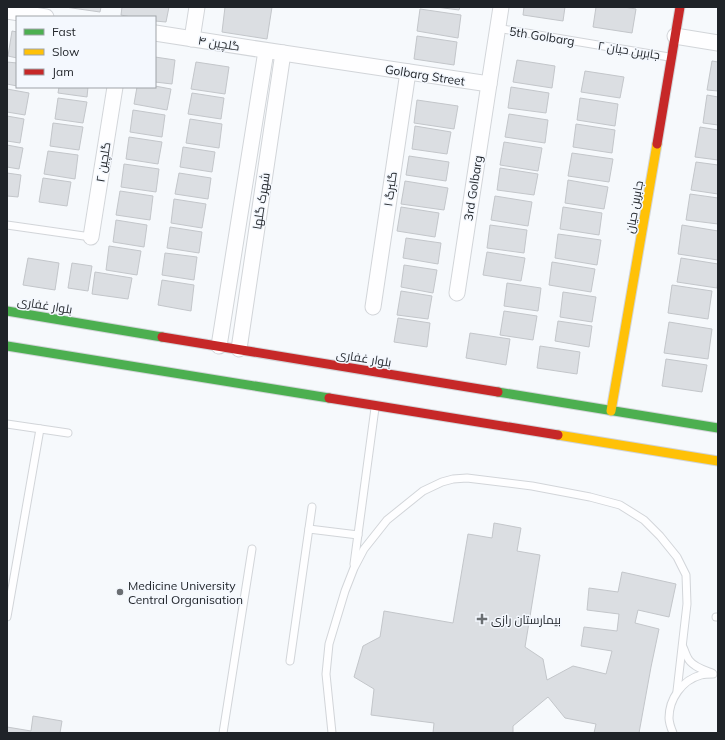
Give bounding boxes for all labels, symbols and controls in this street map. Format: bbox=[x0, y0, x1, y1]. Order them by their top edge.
legend bbox=[16, 16, 156, 88]
street label: 5th Golbarg bbox=[508, 23, 576, 49]
text: Fast bbox=[52, 24, 76, 39]
street label: گلچین ۴ bbox=[197, 32, 241, 56]
street label: جابربن حیان ۲ bbox=[597, 38, 661, 62]
text: Slow bbox=[52, 44, 80, 59]
street label: Golbarg Street bbox=[384, 61, 466, 89]
text: Jam bbox=[52, 64, 74, 79]
street label: گلچین ۲ bbox=[92, 141, 116, 183]
street label: 3rd Golbarg bbox=[460, 154, 486, 222]
street label: شهرک گلها bbox=[249, 171, 273, 230]
street label: گلبرگ ۱ bbox=[380, 171, 400, 207]
street label: جابربن حیان bbox=[622, 179, 646, 235]
street label: بلوار غفاری bbox=[16, 293, 74, 317]
street label: بلوار غفاری bbox=[335, 346, 393, 370]
place label: Medicine University Central Organisation bbox=[128, 578, 243, 607]
marker: Medicine University Central Organisation bbox=[115, 587, 125, 597]
place label: بیمارستان رازی bbox=[491, 612, 561, 627]
marker: بیمارستان رازی bbox=[476, 613, 488, 625]

